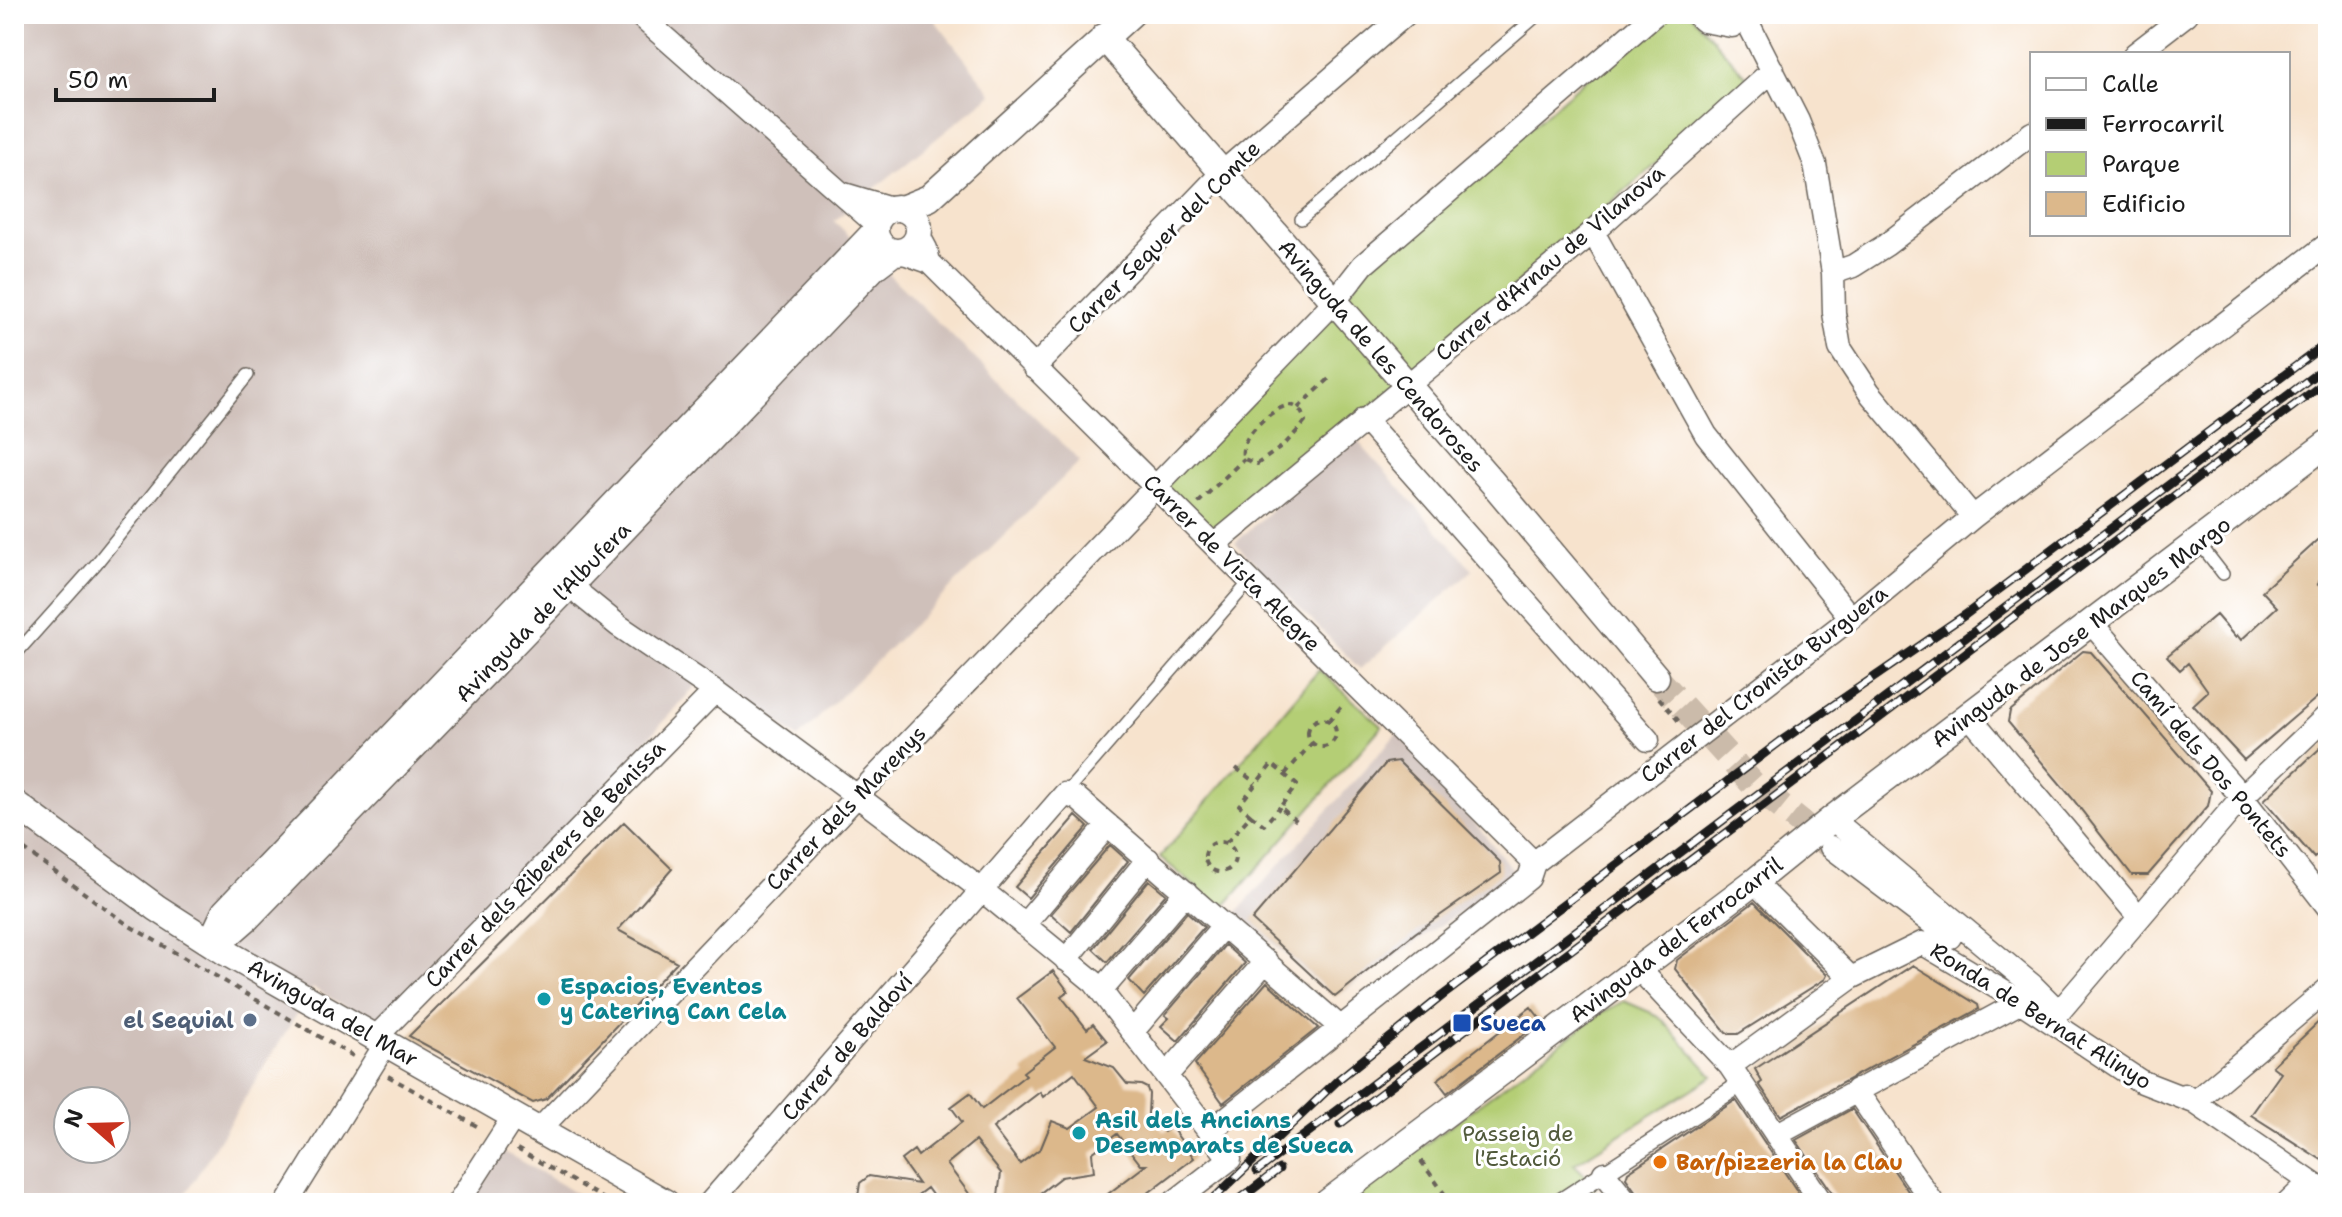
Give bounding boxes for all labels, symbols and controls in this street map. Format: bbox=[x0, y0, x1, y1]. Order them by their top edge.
scale bar bbox=[56, 52, 214, 102]
legend bbox=[2030, 52, 2290, 236]
text: 50 m bbox=[68, 64, 128, 96]
text: Calle bbox=[2102, 68, 2159, 100]
text: Ferrocarril bbox=[2102, 108, 2225, 140]
street label: Carrer Sequer del Comte bbox=[1061, 134, 1267, 340]
text: Parque bbox=[2102, 148, 2181, 180]
street label: Carrer d'Arnau de Vilanova bbox=[1429, 158, 1671, 368]
text: Edificio bbox=[2102, 188, 2186, 220]
street label: Avinguda de les Cendoroses bbox=[1272, 233, 1490, 479]
street label: Carrer de Vista Alegre bbox=[1137, 468, 1327, 658]
street label: Avinguda de Jose Marques Margo bbox=[1925, 510, 2237, 754]
street label: Avinguda de l'Albufera bbox=[449, 515, 637, 709]
street label: Carrer del Cronista Burguera bbox=[1635, 578, 1894, 790]
street label: Camí dels Dos Pontets bbox=[2124, 664, 2298, 864]
street label: Carrer dels Marenys bbox=[760, 719, 932, 897]
street label: Carrer dels Riberers de Benissa bbox=[419, 734, 672, 994]
street label: Avinguda del Ferrocarril bbox=[1564, 850, 1789, 1030]
street label: Ronda de Bernat Alinyo bbox=[1925, 936, 2157, 1096]
street label: Avinguda del Mar bbox=[242, 952, 424, 1074]
street label: Carrer de Baldoví bbox=[775, 967, 919, 1127]
place label: Espacios, Eventos y Catering Can Cela bbox=[560, 972, 787, 1026]
marker: Espacios, Eventos y Catering Can Cela bbox=[535, 990, 553, 1008]
place label: el Sequial bbox=[123, 1006, 234, 1035]
place label: Sueca bbox=[1480, 1009, 1546, 1038]
marker: el Sequial bbox=[241, 1011, 259, 1029]
marker: Sueca bbox=[1451, 1012, 1473, 1034]
north arrow bbox=[52, 1085, 132, 1165]
text: N bbox=[57, 1105, 90, 1131]
place label: Asil dels Ancians Desemparats de Sueca bbox=[1095, 1106, 1353, 1160]
park label: Passeig de l'Estació bbox=[1462, 1119, 1574, 1173]
marker: Asil dels Ancians Desemparats de Sueca bbox=[1070, 1124, 1088, 1142]
place label: Bar/pizzeria la Clau bbox=[1676, 1148, 1903, 1177]
marker: Bar/pizzeria la Clau bbox=[1651, 1153, 1669, 1171]

